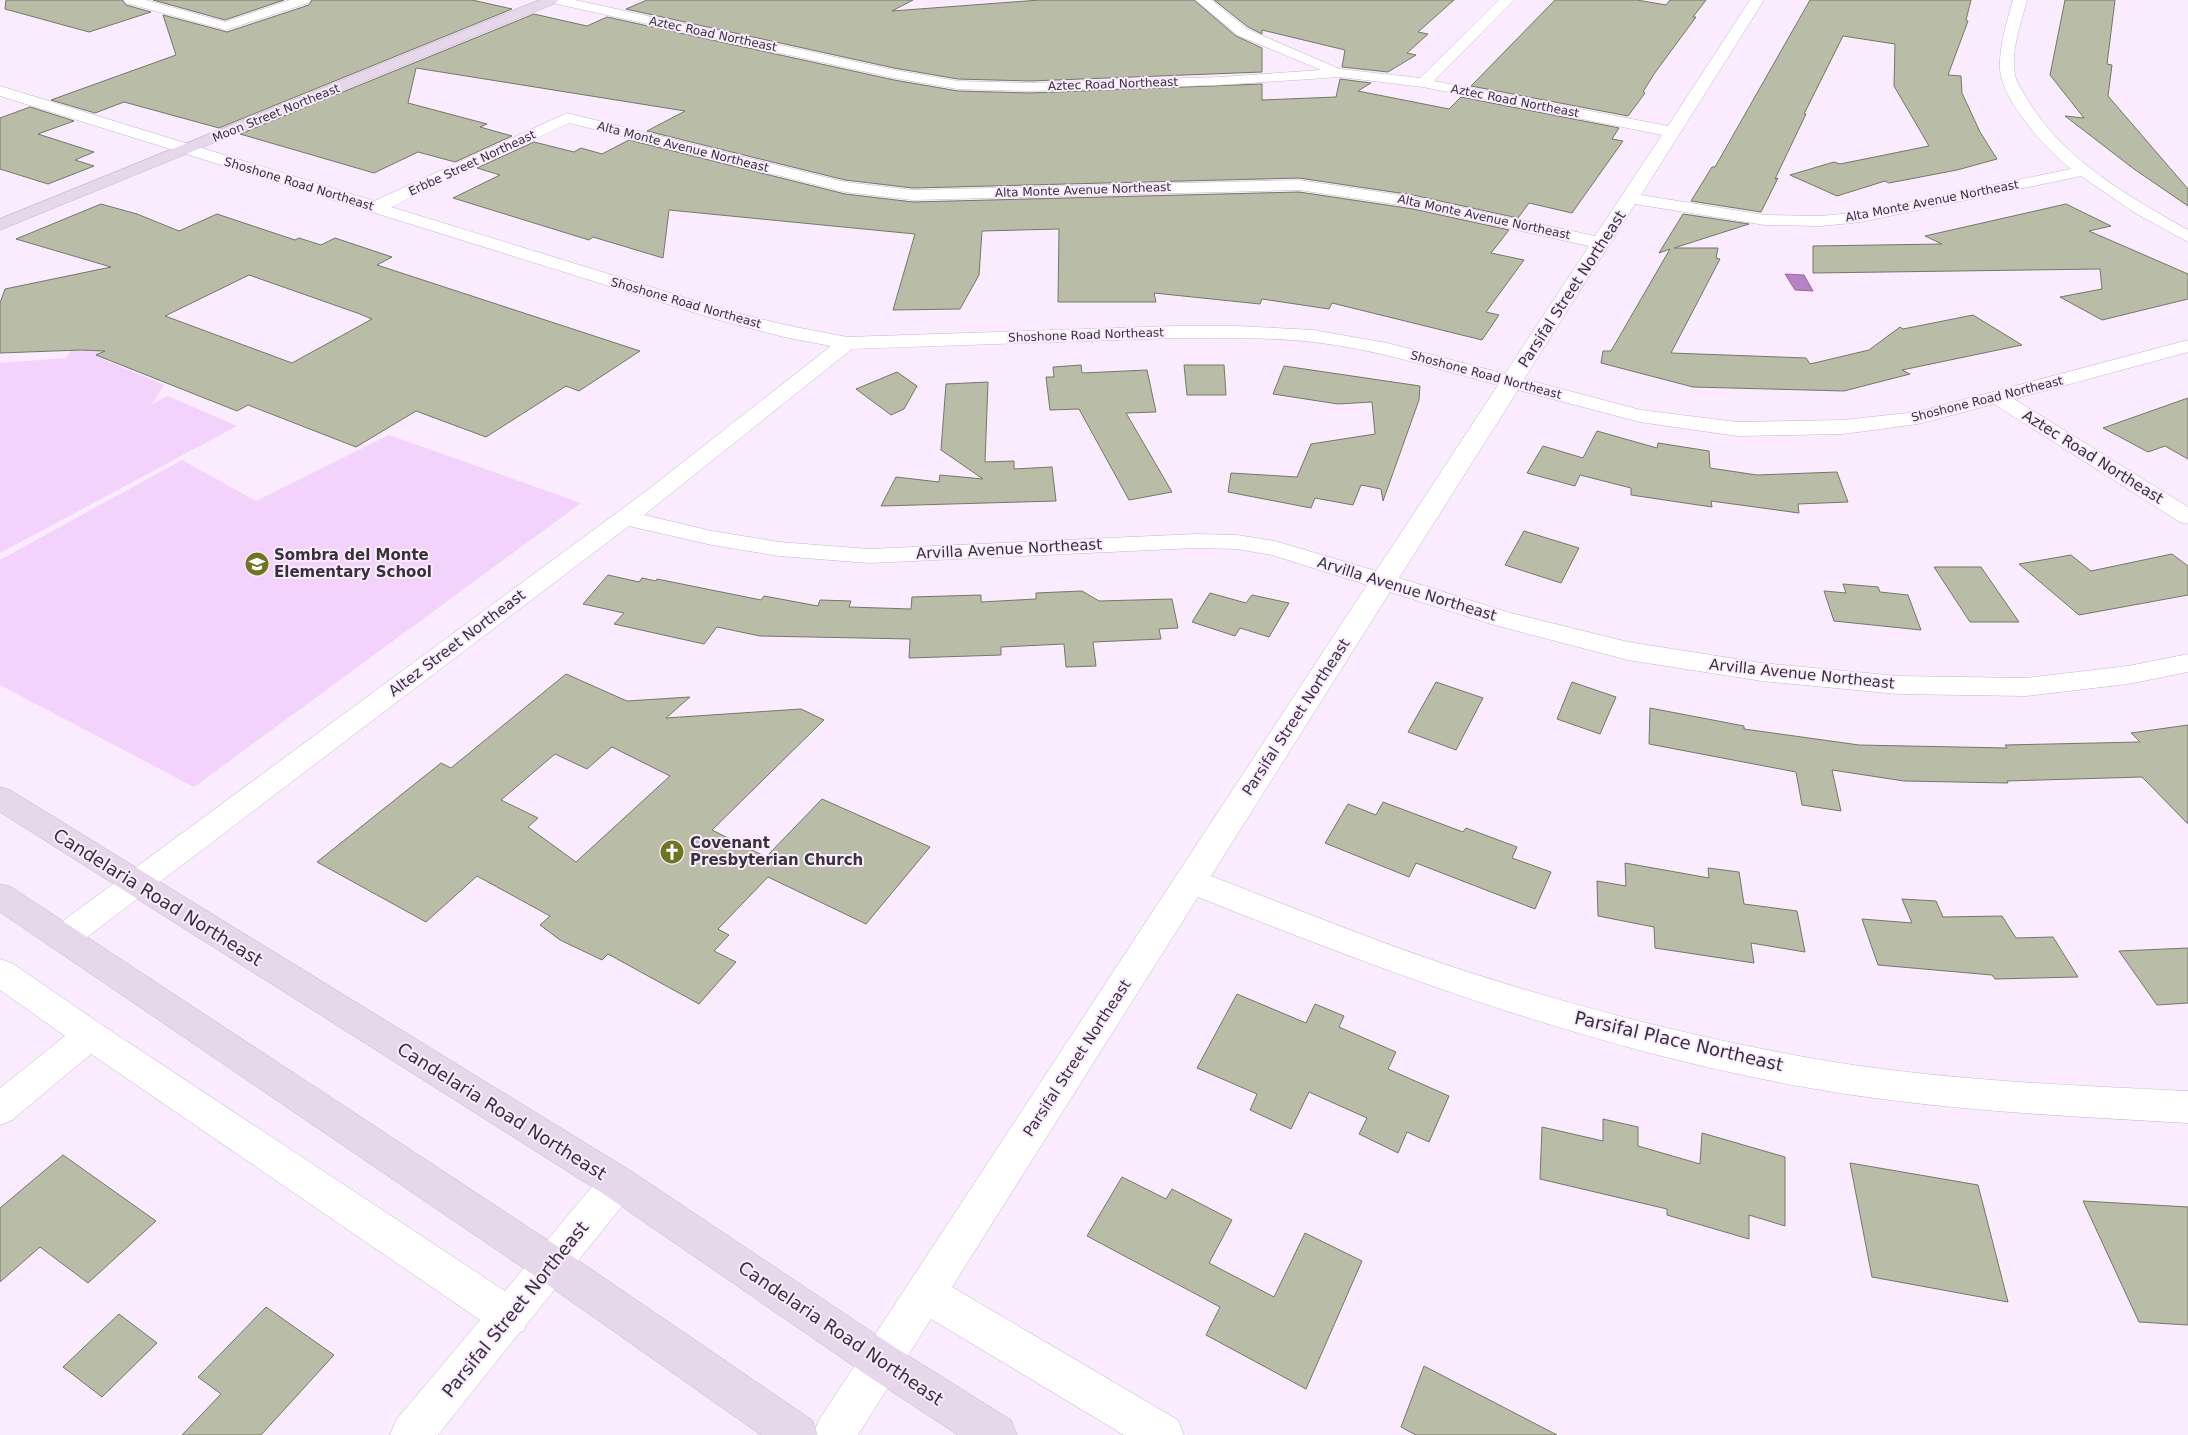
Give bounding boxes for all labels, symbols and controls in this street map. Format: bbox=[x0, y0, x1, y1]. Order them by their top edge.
street label: Aztec Road Northeast bbox=[648, 14, 778, 54]
street label: Aztec Road Northeast bbox=[1048, 75, 1179, 93]
street label: Moon Street Northeast bbox=[210, 81, 342, 145]
street label: Aztec Road Northeast bbox=[1450, 82, 1581, 120]
street label: Alta Monte Avenue Northeast bbox=[596, 119, 770, 175]
street label: Erbbe Street Northeast bbox=[406, 127, 538, 199]
street label: Shoshone Road Northeast bbox=[222, 155, 376, 214]
street label: Alta Monte Avenue Northeast bbox=[1844, 177, 2020, 225]
street label: Alta Monte Avenue Northeast bbox=[995, 180, 1172, 200]
street label: Alta Monte Avenue Northeast bbox=[1396, 192, 1572, 242]
street label: Parsifal Street Northeast bbox=[1514, 207, 1630, 371]
street label: Shoshone Road Northeast bbox=[609, 275, 763, 331]
street label: Shoshone Road Northeast bbox=[1008, 325, 1164, 345]
street label: Shoshone Road Northeast bbox=[1409, 348, 1563, 402]
street label: Shoshone Road Northeast bbox=[1910, 373, 2065, 425]
street label: Aztec Road Northeast bbox=[2019, 406, 2167, 508]
street label: Arvilla Avenue Northeast bbox=[915, 535, 1103, 563]
place label: Sombra del Monte Elementary School bbox=[274, 546, 432, 581]
school or university icon: Sombra del Monte Elementary School bbox=[244, 551, 270, 577]
street label: Arvilla Avenue Northeast bbox=[1315, 553, 1499, 625]
street label: Altez Street Northeast bbox=[385, 586, 529, 700]
street label: Parsifal Street Northeast bbox=[1238, 635, 1354, 799]
street label: Arvilla Avenue Northeast bbox=[1708, 655, 1896, 693]
street label: Candelaria Road Northeast bbox=[50, 824, 266, 970]
place label: Covenant Presbyterian Church bbox=[690, 834, 863, 869]
church icon: Covenant Presbyterian Church bbox=[659, 839, 685, 865]
street label: Parsifal Street Northeast bbox=[1019, 976, 1135, 1140]
street label: Parsifal Place Northeast bbox=[1573, 1007, 1785, 1075]
street label: Candelaria Road Northeast bbox=[394, 1038, 610, 1184]
street label: Parsifal Street Northeast bbox=[438, 1217, 592, 1401]
street label: Candelaria Road Northeast bbox=[735, 1257, 947, 1409]

